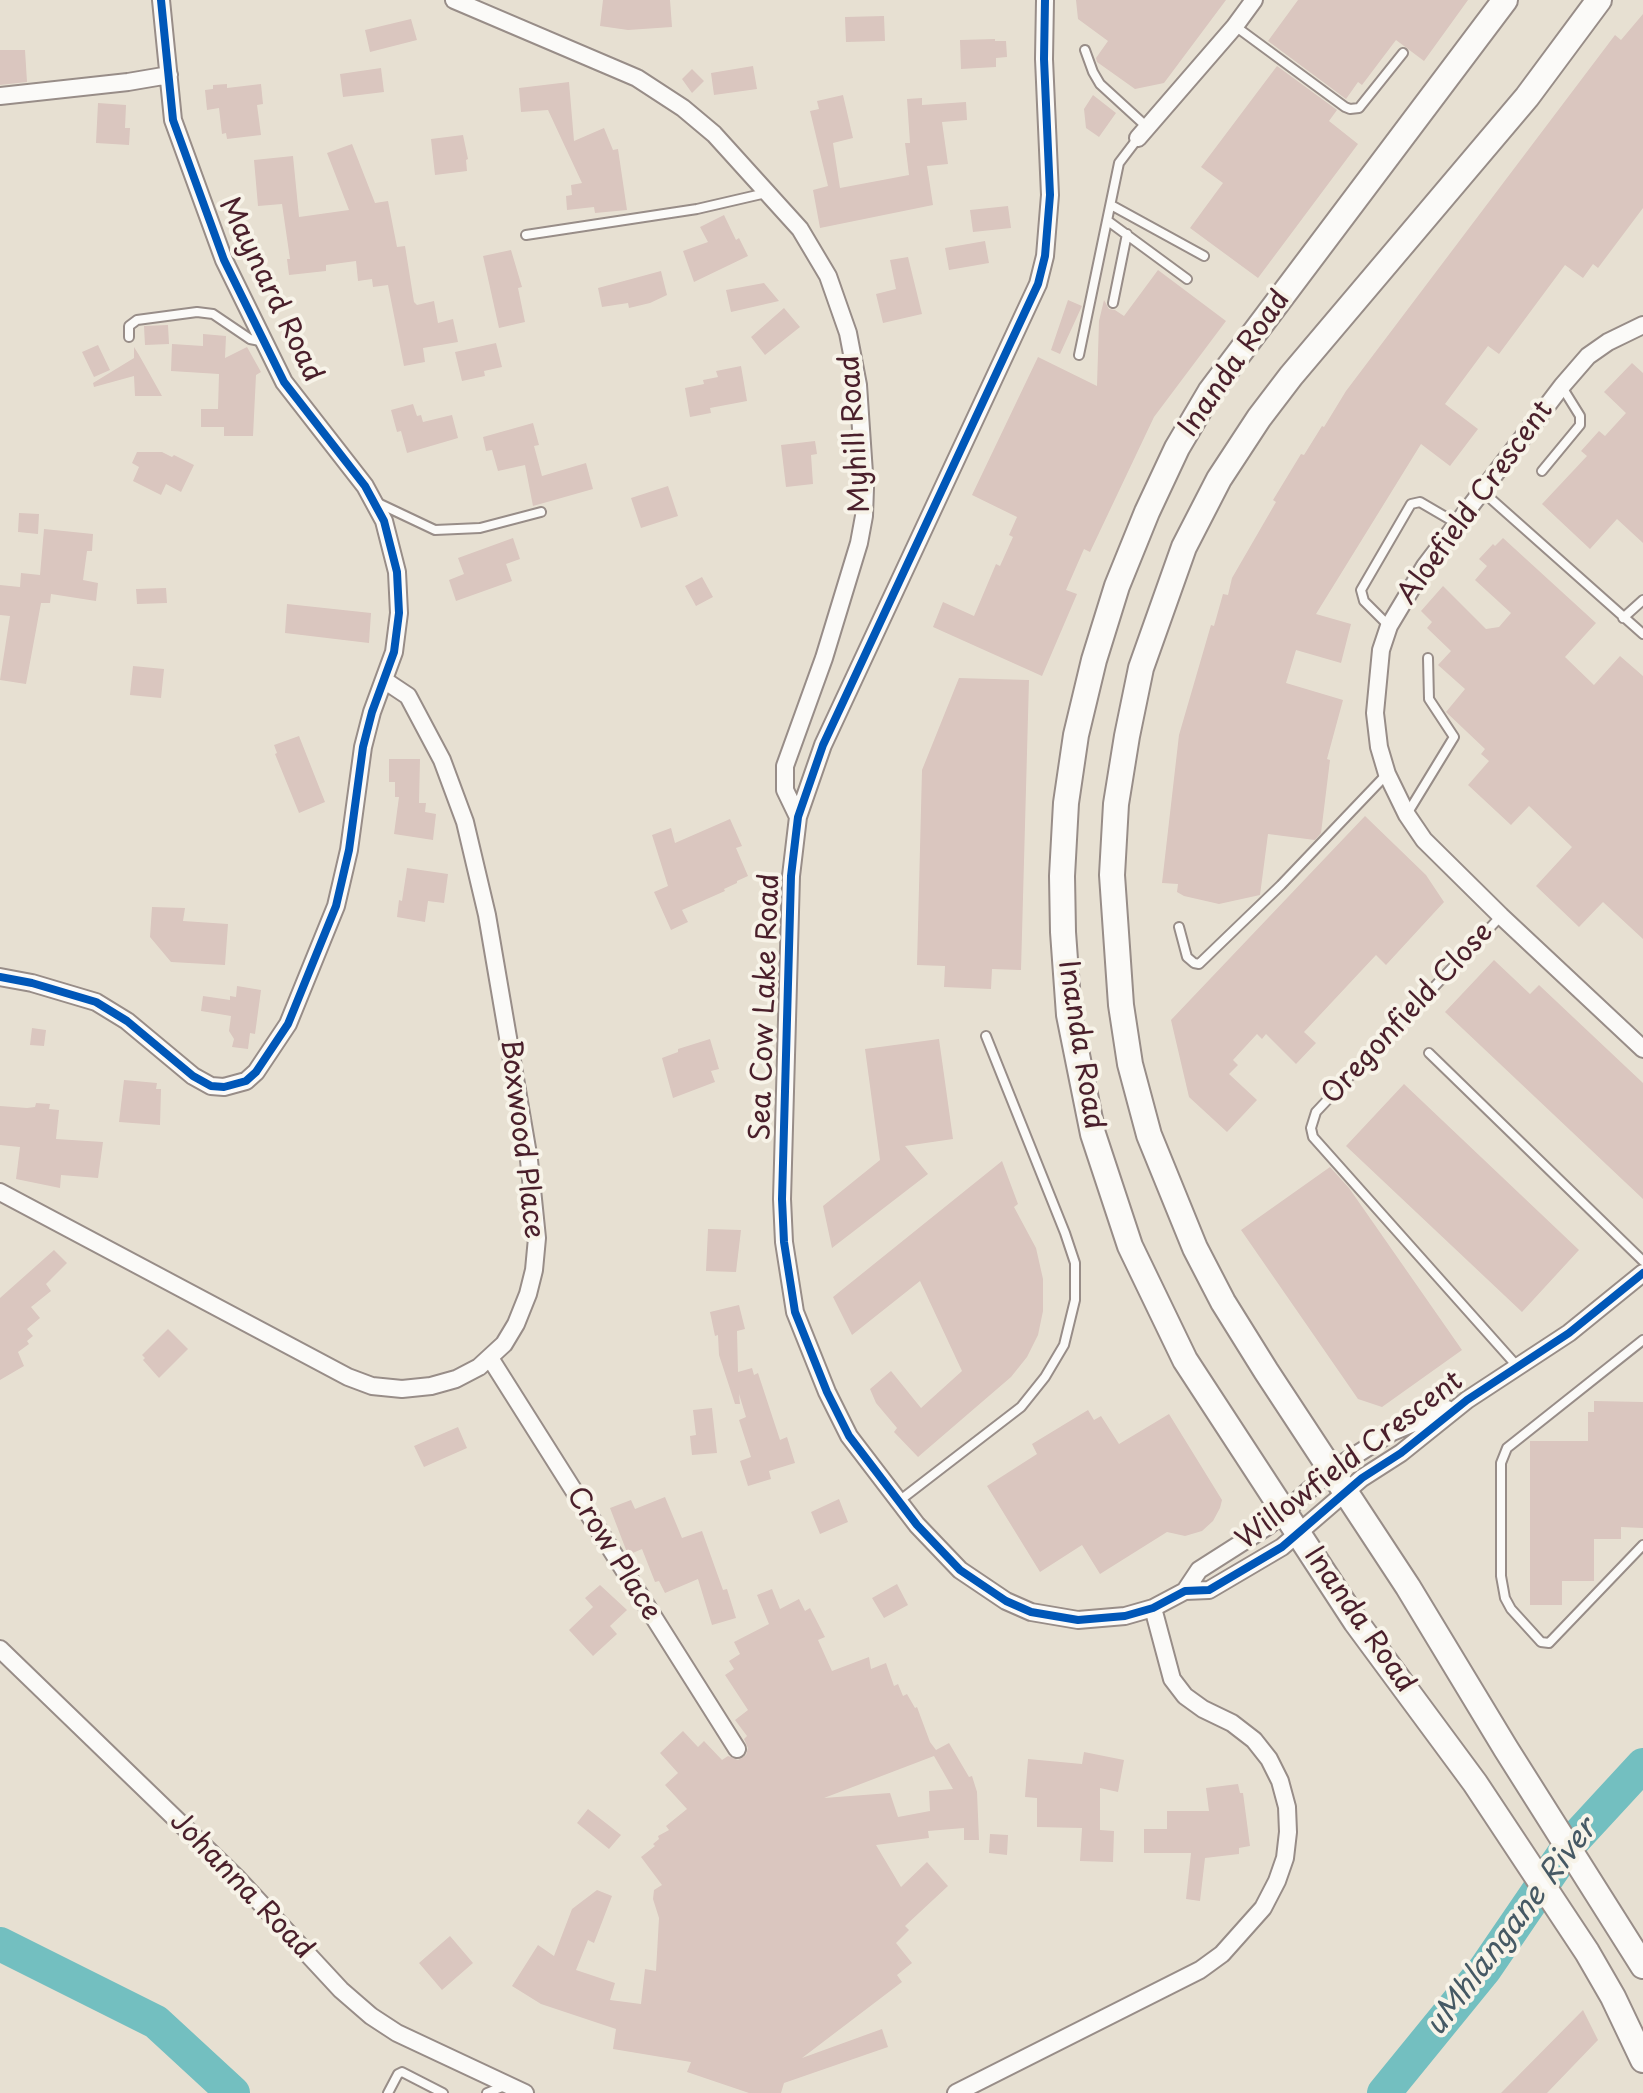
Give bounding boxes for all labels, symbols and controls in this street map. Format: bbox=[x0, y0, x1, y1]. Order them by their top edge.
street label: Maynard Road bbox=[211, 192, 329, 388]
street label: Inanda Road bbox=[1172, 284, 1298, 444]
street label: Myhill Road bbox=[834, 354, 878, 514]
street label: Aloefield Crescent bbox=[1391, 395, 1561, 611]
street label: Sea Cow Lake Road bbox=[745, 873, 787, 1141]
street label: Oregonfield Close bbox=[1315, 916, 1501, 1112]
street label: Inanda Road bbox=[1050, 958, 1110, 1132]
street label: Boxwood Place bbox=[492, 1037, 550, 1241]
street label: Willowfield Crescent bbox=[1230, 1365, 1470, 1557]
street label: Crow Place bbox=[559, 1481, 667, 1627]
street label: Inanda Road bbox=[1296, 1540, 1422, 1700]
street label: Johanna Road bbox=[162, 1805, 320, 1967]
water label: uMhlangane River bbox=[1419, 1813, 1605, 2043]

